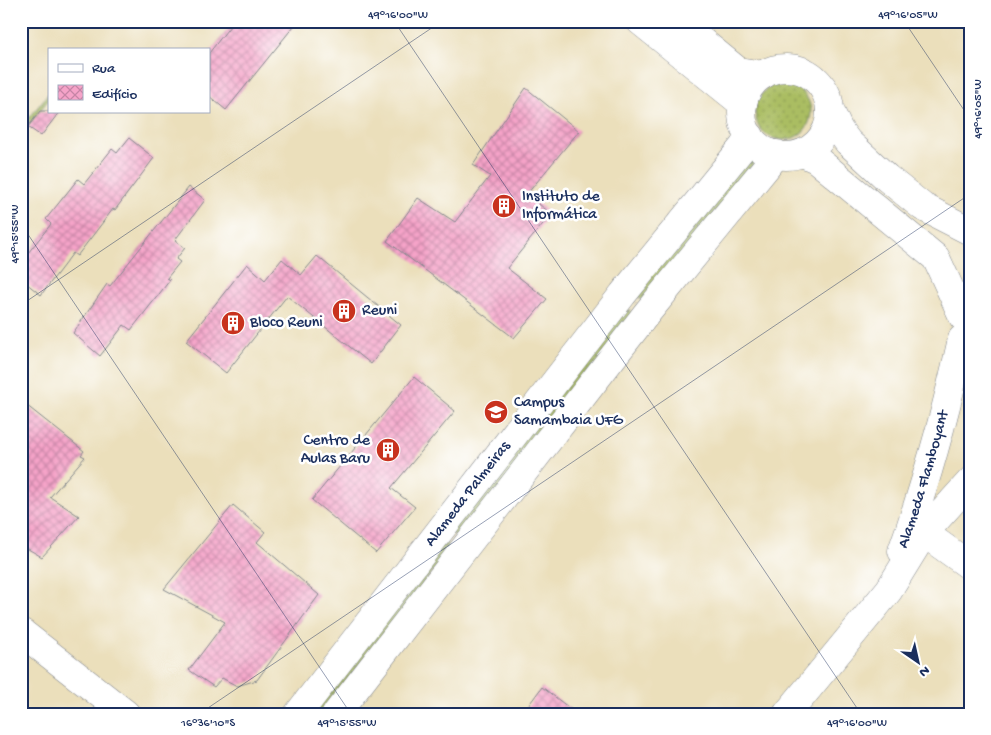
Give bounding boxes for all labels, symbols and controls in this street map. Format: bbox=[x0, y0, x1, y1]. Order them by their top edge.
text: 49°16'00"W bbox=[368, 9, 428, 23]
text: 49°16'05"W bbox=[878, 9, 938, 23]
legend bbox=[48, 48, 210, 112]
text: Rua bbox=[92, 60, 116, 78]
text: 49°16'05"W bbox=[972, 79, 986, 139]
text: Edifício bbox=[92, 86, 138, 104]
place label: Instituto de Informática bbox=[522, 188, 600, 225]
building icon: Instituto de Informática bbox=[491, 193, 517, 219]
text: 49°15'55"W bbox=[9, 204, 23, 264]
building icon: Reuni bbox=[331, 298, 357, 324]
place label: Reuni bbox=[362, 302, 397, 321]
building icon: Bloco Reuni bbox=[220, 310, 246, 336]
place label: Bloco Reuni bbox=[249, 314, 323, 333]
place label: Campus Samambaia UFG bbox=[514, 394, 624, 431]
school or university icon: Campus Samambaia UFG bbox=[483, 399, 509, 425]
street label: Alameda Flamboyant bbox=[894, 407, 954, 551]
place label: Centro de Aulas Baru bbox=[301, 432, 371, 469]
building icon: Centro de Aulas Baru bbox=[375, 437, 401, 463]
street label: Alameda Palmeiras bbox=[421, 437, 516, 551]
north arrow bbox=[894, 638, 944, 688]
text: N bbox=[915, 661, 932, 680]
text: 16°36'10"S bbox=[180, 717, 235, 731]
text: 49°15'55"W bbox=[317, 717, 377, 731]
text: 49°16'00"W bbox=[827, 717, 887, 731]

